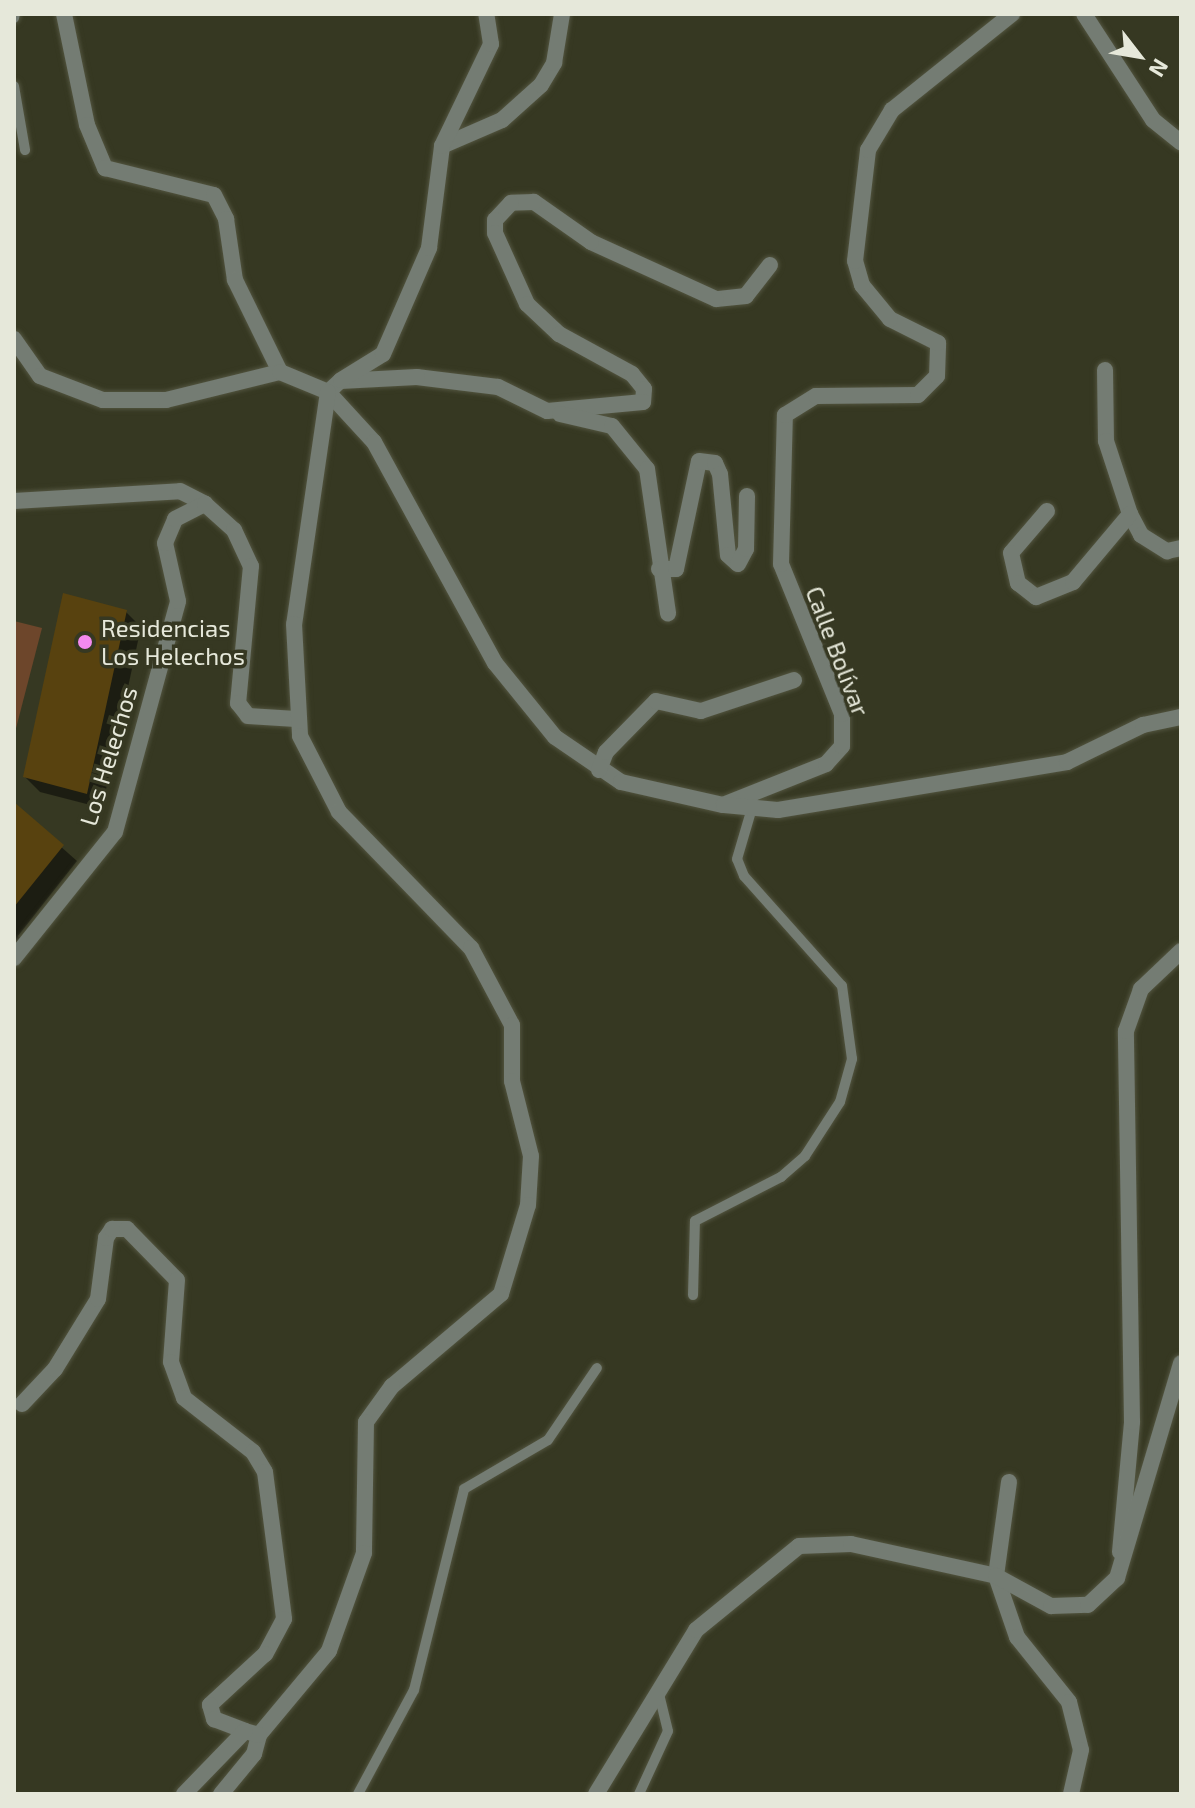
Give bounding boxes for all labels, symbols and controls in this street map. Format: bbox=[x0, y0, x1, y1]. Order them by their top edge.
north arrow bbox=[1099, 16, 1179, 96]
text: N bbox=[1144, 55, 1175, 82]
street label: Calle Bolívar bbox=[800, 582, 876, 720]
place label: Residencias Los Helechos bbox=[101, 614, 245, 670]
marker: Residencias Los Helechos bbox=[76, 633, 94, 651]
street label: Los Helechos bbox=[73, 683, 143, 829]

